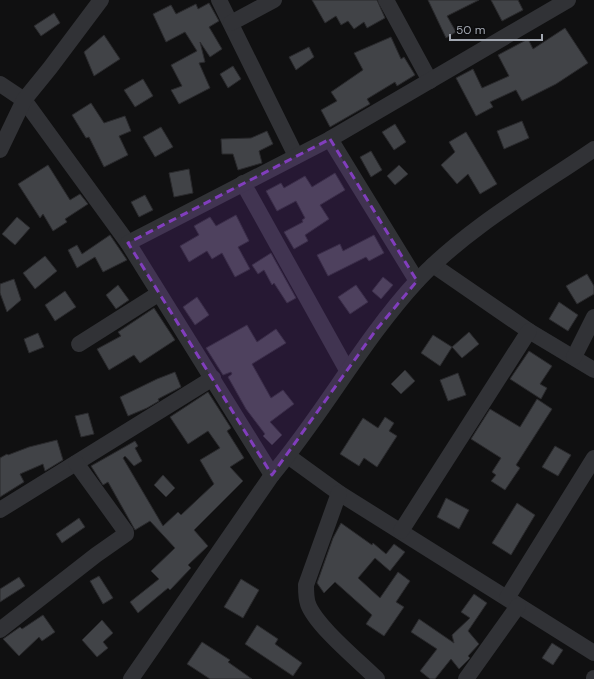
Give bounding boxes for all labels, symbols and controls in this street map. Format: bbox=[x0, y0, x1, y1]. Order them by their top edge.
scale bar bbox=[450, 16, 542, 42]
text: 50 m bbox=[456, 22, 485, 38]

